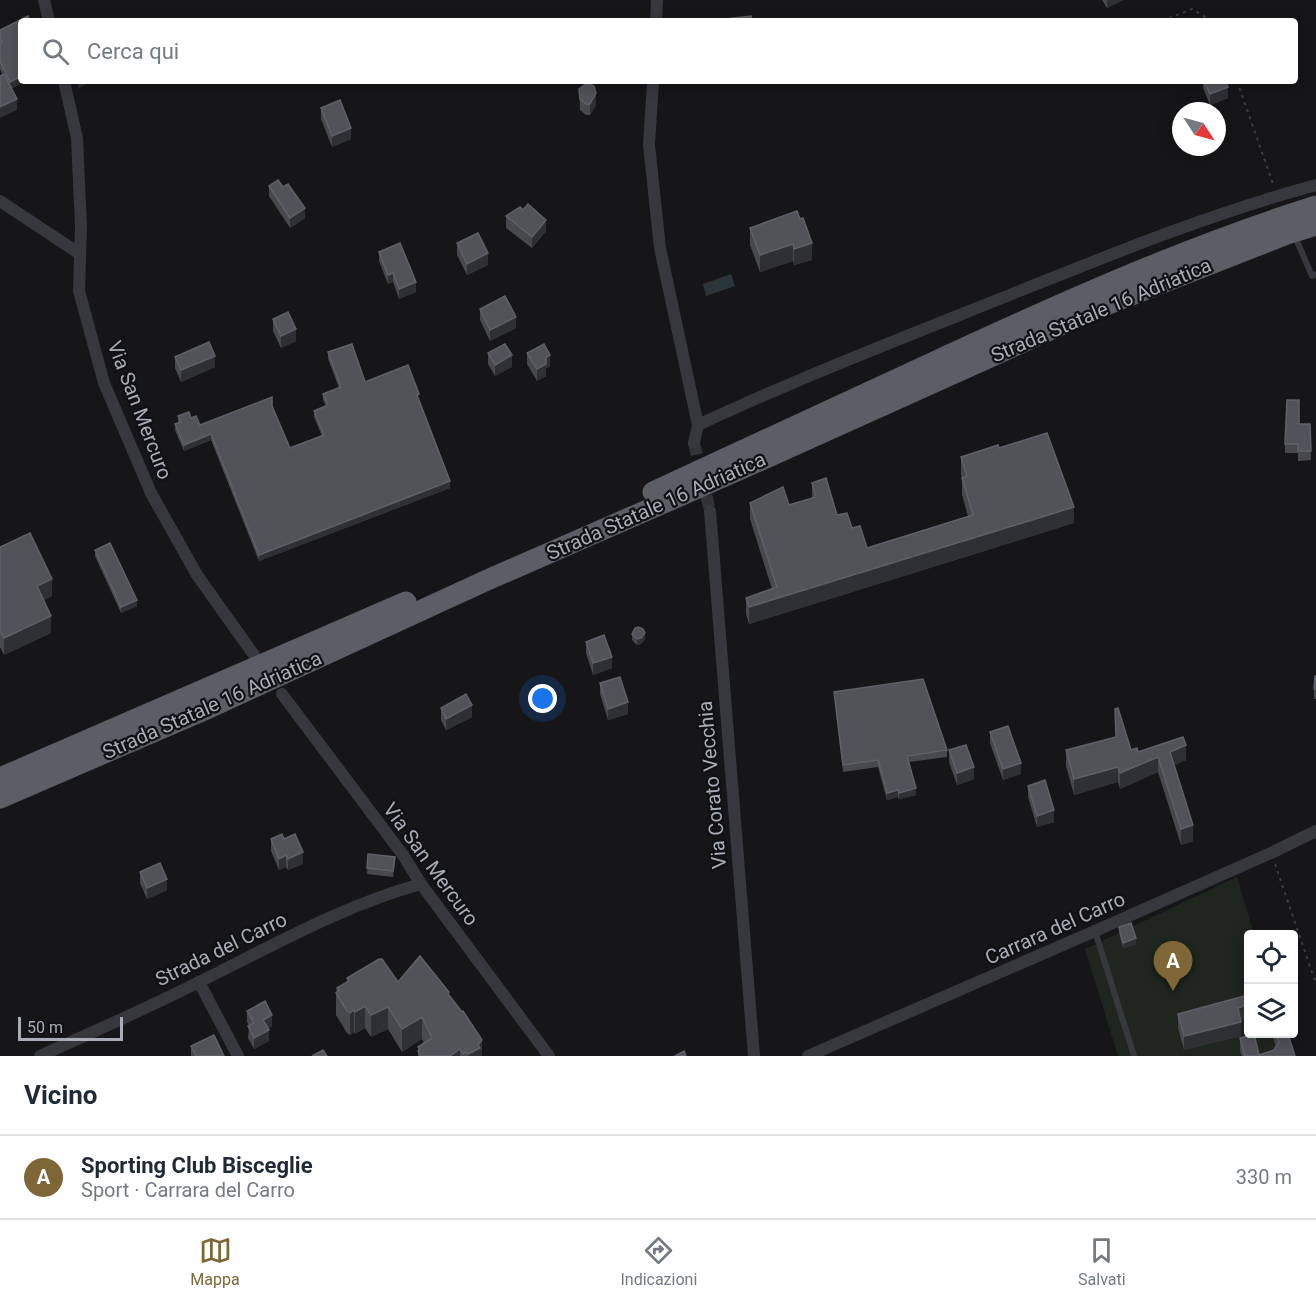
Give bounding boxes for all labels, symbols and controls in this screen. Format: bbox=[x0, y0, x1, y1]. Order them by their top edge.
search box bbox=[18, 18, 1298, 84]
icon: search bbox=[39, 35, 72, 68]
text: Cerca qui bbox=[87, 39, 179, 64]
north arrow bbox=[1172, 102, 1226, 156]
street label: Strada Statale 16 Adriatica bbox=[987, 253, 1215, 367]
street label: Via San Mercuro bbox=[103, 337, 177, 483]
street label: Strada Statale 16 Adriatica bbox=[543, 447, 769, 565]
street label: Strada Statale 16 Adriatica bbox=[99, 646, 325, 764]
your location bbox=[528, 684, 557, 713]
street label: Via Corato Vecchia bbox=[693, 700, 731, 870]
street label: Via San Mercuro bbox=[378, 798, 484, 930]
street label: Carrara del Carro bbox=[981, 886, 1129, 970]
street label: Strada del Carro bbox=[151, 907, 291, 991]
map controls bbox=[1244, 930, 1298, 1038]
button: locate bbox=[1244, 930, 1298, 984]
pin: A bbox=[1154, 942, 1192, 991]
button: layers bbox=[1244, 984, 1298, 1038]
scale bar bbox=[18, 1014, 123, 1042]
text: 50 m bbox=[27, 1018, 63, 1037]
text: Vicino bbox=[24, 1080, 98, 1110]
text: Sporting Club Bisceglie bbox=[81, 1153, 313, 1178]
text: A bbox=[37, 1165, 50, 1189]
text: 330 m bbox=[1236, 1165, 1292, 1189]
text: Sport · Carrara del Carro bbox=[81, 1178, 295, 1202]
tab: Mappa bbox=[190, 1234, 240, 1289]
tab: Indicazioni bbox=[620, 1234, 697, 1289]
tab: Salvati bbox=[1078, 1234, 1126, 1289]

